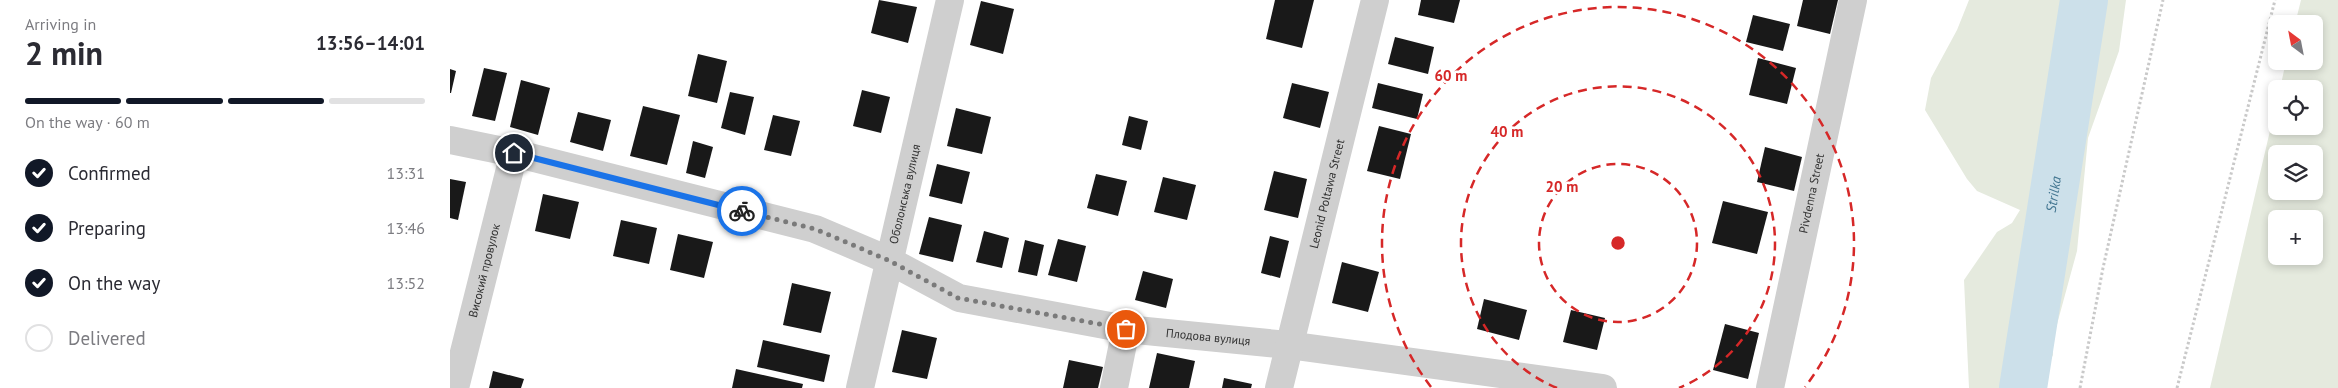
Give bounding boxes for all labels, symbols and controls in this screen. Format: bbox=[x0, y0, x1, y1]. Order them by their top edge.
text: Arriving in bbox=[25, 14, 96, 34]
north arrow bbox=[2268, 15, 2322, 70]
map controls bbox=[2268, 15, 2323, 265]
text: 13:56–14:01 bbox=[316, 31, 425, 55]
text: 2 min bbox=[25, 32, 103, 74]
text: 60 m bbox=[1435, 66, 1467, 85]
button: locate bbox=[2268, 80, 2323, 135]
text: On the way · 60 m bbox=[25, 112, 150, 132]
text: 40 m bbox=[1491, 122, 1523, 141]
pin bbox=[493, 132, 535, 174]
street label: Leonid Poltawa Street bbox=[1306, 137, 1347, 250]
icon: home bbox=[500, 139, 528, 167]
street label: Оболонська вулиця bbox=[886, 143, 923, 246]
button: layers bbox=[2268, 145, 2323, 200]
street label: Pivdenna Street bbox=[1795, 152, 1827, 235]
icon: check bbox=[25, 159, 53, 187]
text: Confirmed bbox=[68, 161, 151, 185]
text: 13:31 bbox=[387, 163, 425, 183]
water label: Strilka bbox=[2042, 175, 2065, 214]
text: 20 m bbox=[1546, 177, 1578, 196]
courier bbox=[717, 186, 767, 236]
icon: bike bbox=[728, 197, 756, 225]
button: + bbox=[2268, 210, 2323, 265]
icon: check bbox=[25, 214, 53, 242]
text: Preparing bbox=[68, 216, 146, 240]
text: 13:46 bbox=[387, 218, 425, 238]
street label: Високий провулок bbox=[465, 222, 503, 319]
centre of rings bbox=[1609, 234, 1627, 252]
icon: check bbox=[25, 269, 53, 297]
text: On the way bbox=[68, 271, 160, 295]
text: 13:52 bbox=[387, 273, 425, 293]
pin bbox=[1105, 308, 1147, 350]
icon: bag bbox=[1112, 315, 1140, 343]
street label: Плодова вулиця bbox=[1165, 325, 1251, 348]
text: Delivered bbox=[68, 326, 146, 350]

